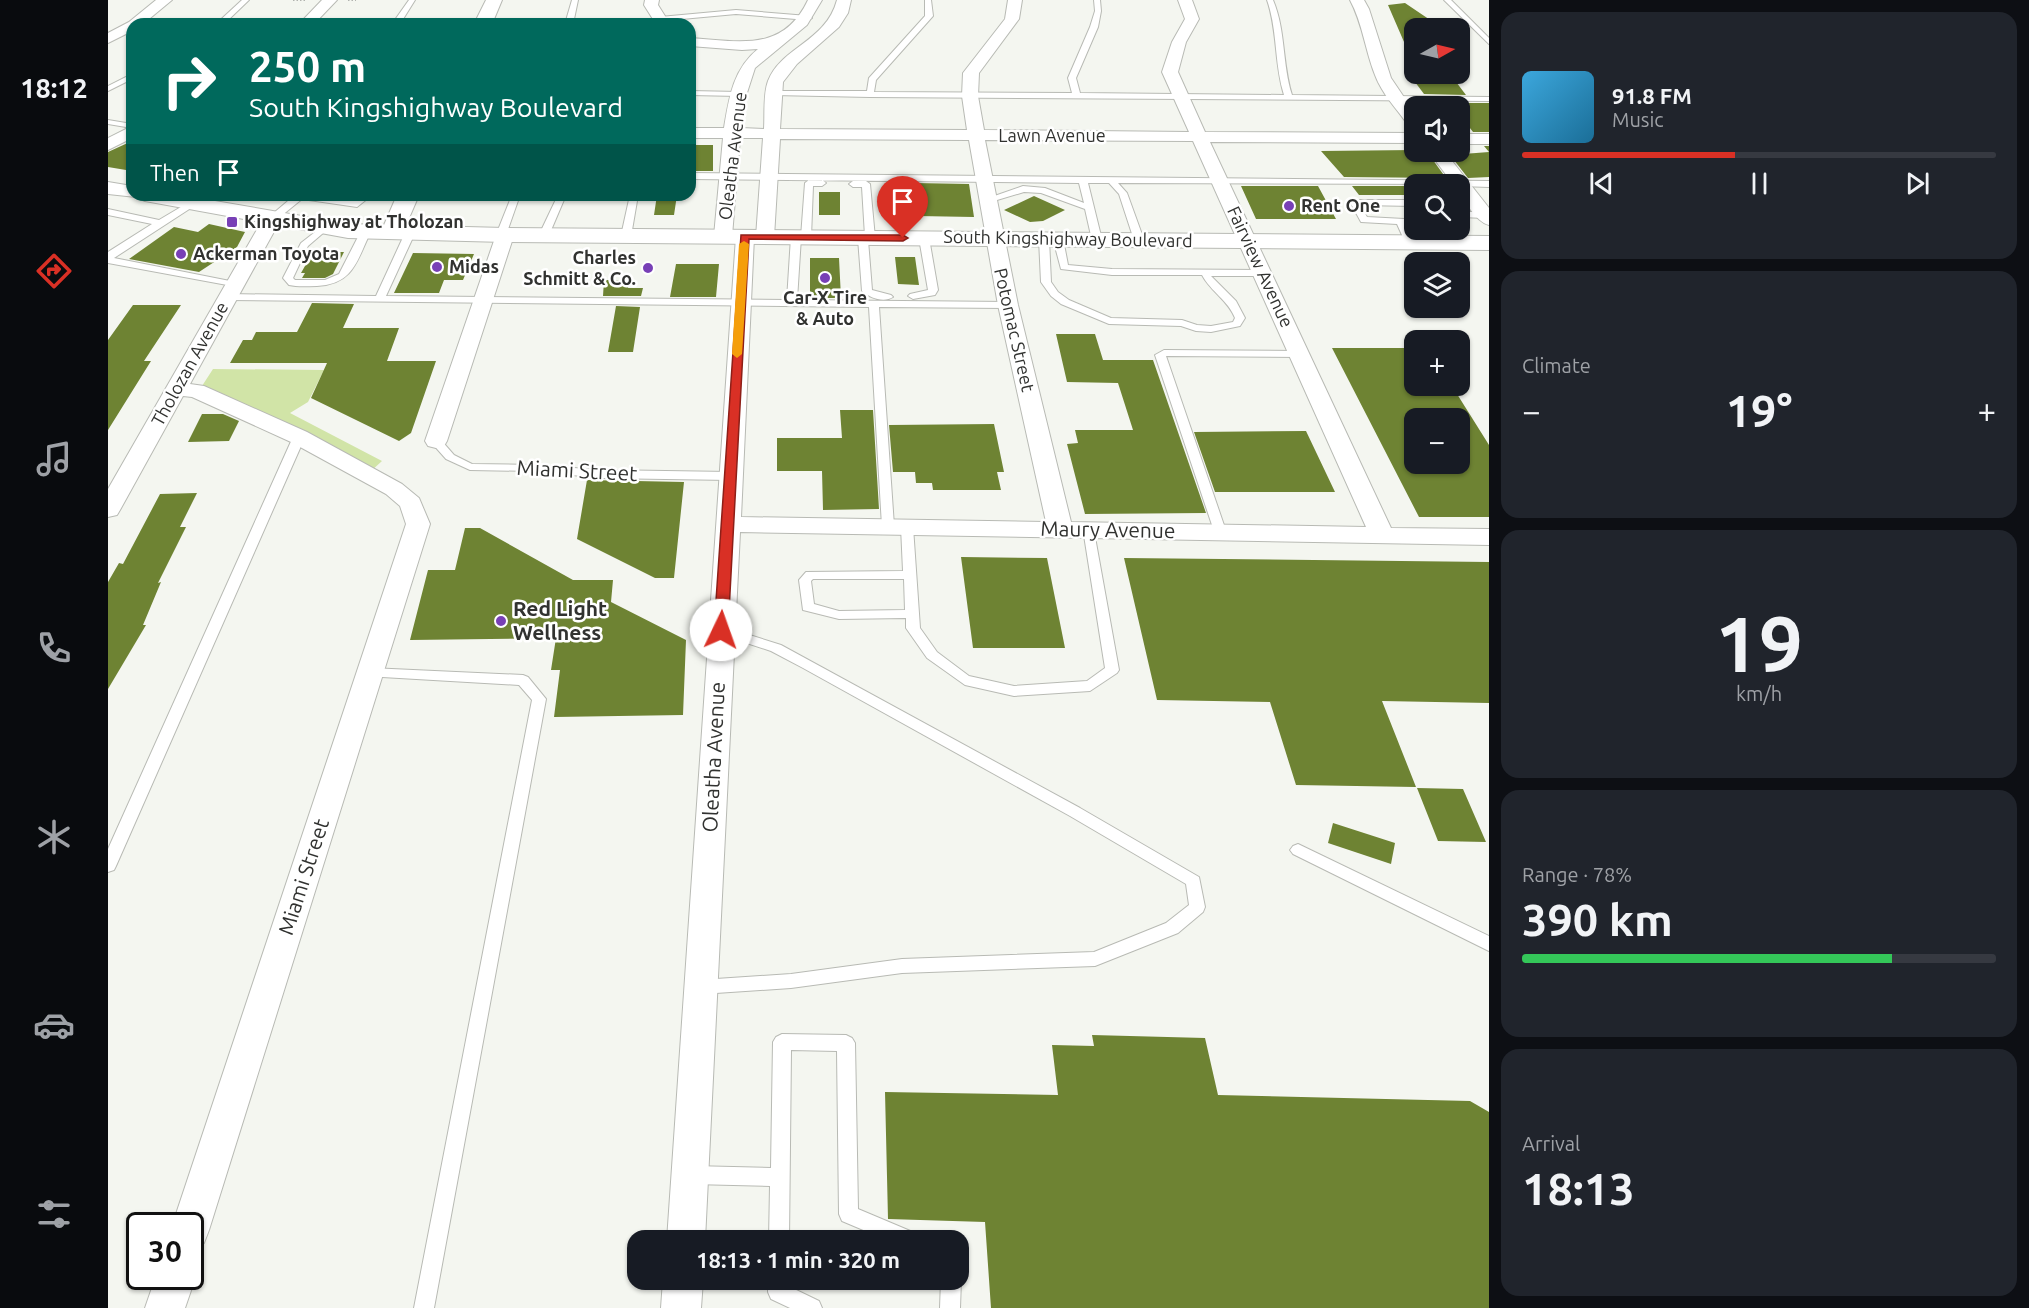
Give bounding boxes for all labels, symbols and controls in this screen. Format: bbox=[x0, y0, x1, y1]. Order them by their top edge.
north arrow bbox=[1404, 18, 1470, 84]
map controls bbox=[1404, 18, 1470, 474]
icon: right bbox=[150, 42, 228, 120]
text: 250 m bbox=[249, 43, 366, 90]
text: 18:12 bbox=[20, 73, 88, 103]
text: 91.8 FM bbox=[1612, 83, 1692, 108]
street label: Oleatha Avenue bbox=[714, 91, 750, 221]
text: South Kingshighway Boulevard bbox=[249, 92, 623, 122]
button: sound bbox=[1404, 96, 1470, 162]
text: Music bbox=[1612, 108, 1664, 131]
street label: Lawn Avenue bbox=[998, 125, 1106, 145]
icon: arrive bbox=[212, 156, 245, 189]
text: Then bbox=[150, 160, 200, 185]
icon: previous bbox=[1585, 167, 1618, 200]
icon: pause bbox=[1743, 167, 1776, 200]
icon: next bbox=[1901, 167, 1934, 200]
button: search bbox=[1404, 174, 1470, 240]
pin bbox=[877, 176, 928, 238]
icon: arrive bbox=[886, 185, 919, 218]
place label: Rent One bbox=[1301, 195, 1380, 215]
marker: Rent One bbox=[1282, 199, 1296, 213]
street label: Fairview Avenue bbox=[1224, 203, 1298, 330]
place label: Kingshighway at Tholozan bbox=[244, 211, 464, 231]
marker: Kingshighway at Tholozan bbox=[225, 215, 239, 229]
street label: South Kingshighway Boulevard bbox=[943, 226, 1193, 250]
place label: Ackerman Toyota bbox=[193, 243, 339, 263]
marker: Ackerman Toyota bbox=[174, 247, 188, 261]
place label: Charles Schmitt & Co. bbox=[523, 247, 636, 288]
icon: directions bbox=[33, 250, 75, 292]
button: layers bbox=[1404, 252, 1470, 318]
place label: Midas bbox=[449, 256, 499, 276]
marker: Midas bbox=[430, 260, 444, 274]
marker: Charles Schmitt & Co. bbox=[641, 261, 655, 275]
street label: Potomac Street bbox=[991, 266, 1039, 394]
marker: Car-X Tire & Auto bbox=[818, 271, 832, 285]
place label: Car-X Tire & Auto bbox=[783, 287, 867, 328]
street label: Tholozan Avenue bbox=[147, 298, 231, 429]
button: + bbox=[1404, 330, 1470, 396]
text: Climate bbox=[1522, 354, 1591, 377]
text: 19° bbox=[1726, 385, 1792, 436]
text: − bbox=[1522, 392, 1541, 429]
text: + bbox=[1977, 392, 1996, 429]
button: − bbox=[1404, 408, 1470, 474]
icon: music bbox=[33, 438, 75, 480]
street label: Miami Street bbox=[516, 455, 638, 485]
street label: Maury Avenue bbox=[1040, 516, 1176, 542]
place label: Red Light Wellness bbox=[513, 596, 607, 644]
position arrow bbox=[689, 598, 753, 662]
text: 19 bbox=[1715, 599, 1803, 687]
marker: Red Light Wellness bbox=[494, 614, 508, 628]
icon: phone bbox=[33, 627, 75, 669]
street label: Oleatha Avenue bbox=[697, 681, 729, 833]
text: km/h bbox=[1736, 682, 1782, 705]
icon: climate bbox=[33, 816, 75, 858]
street label: Miami Street bbox=[273, 816, 333, 938]
text: Range · 78% bbox=[1522, 863, 1632, 886]
text: 390 km bbox=[1522, 894, 1673, 945]
icon: car bbox=[33, 1004, 75, 1046]
text: Arrival bbox=[1522, 1132, 1580, 1155]
text: 18:13 bbox=[1522, 1163, 1635, 1214]
icon: filters bbox=[33, 1193, 75, 1235]
speed limit sign: 30 bbox=[126, 1212, 204, 1290]
text: 18:13 · 1 min · 320 m bbox=[696, 1247, 900, 1272]

